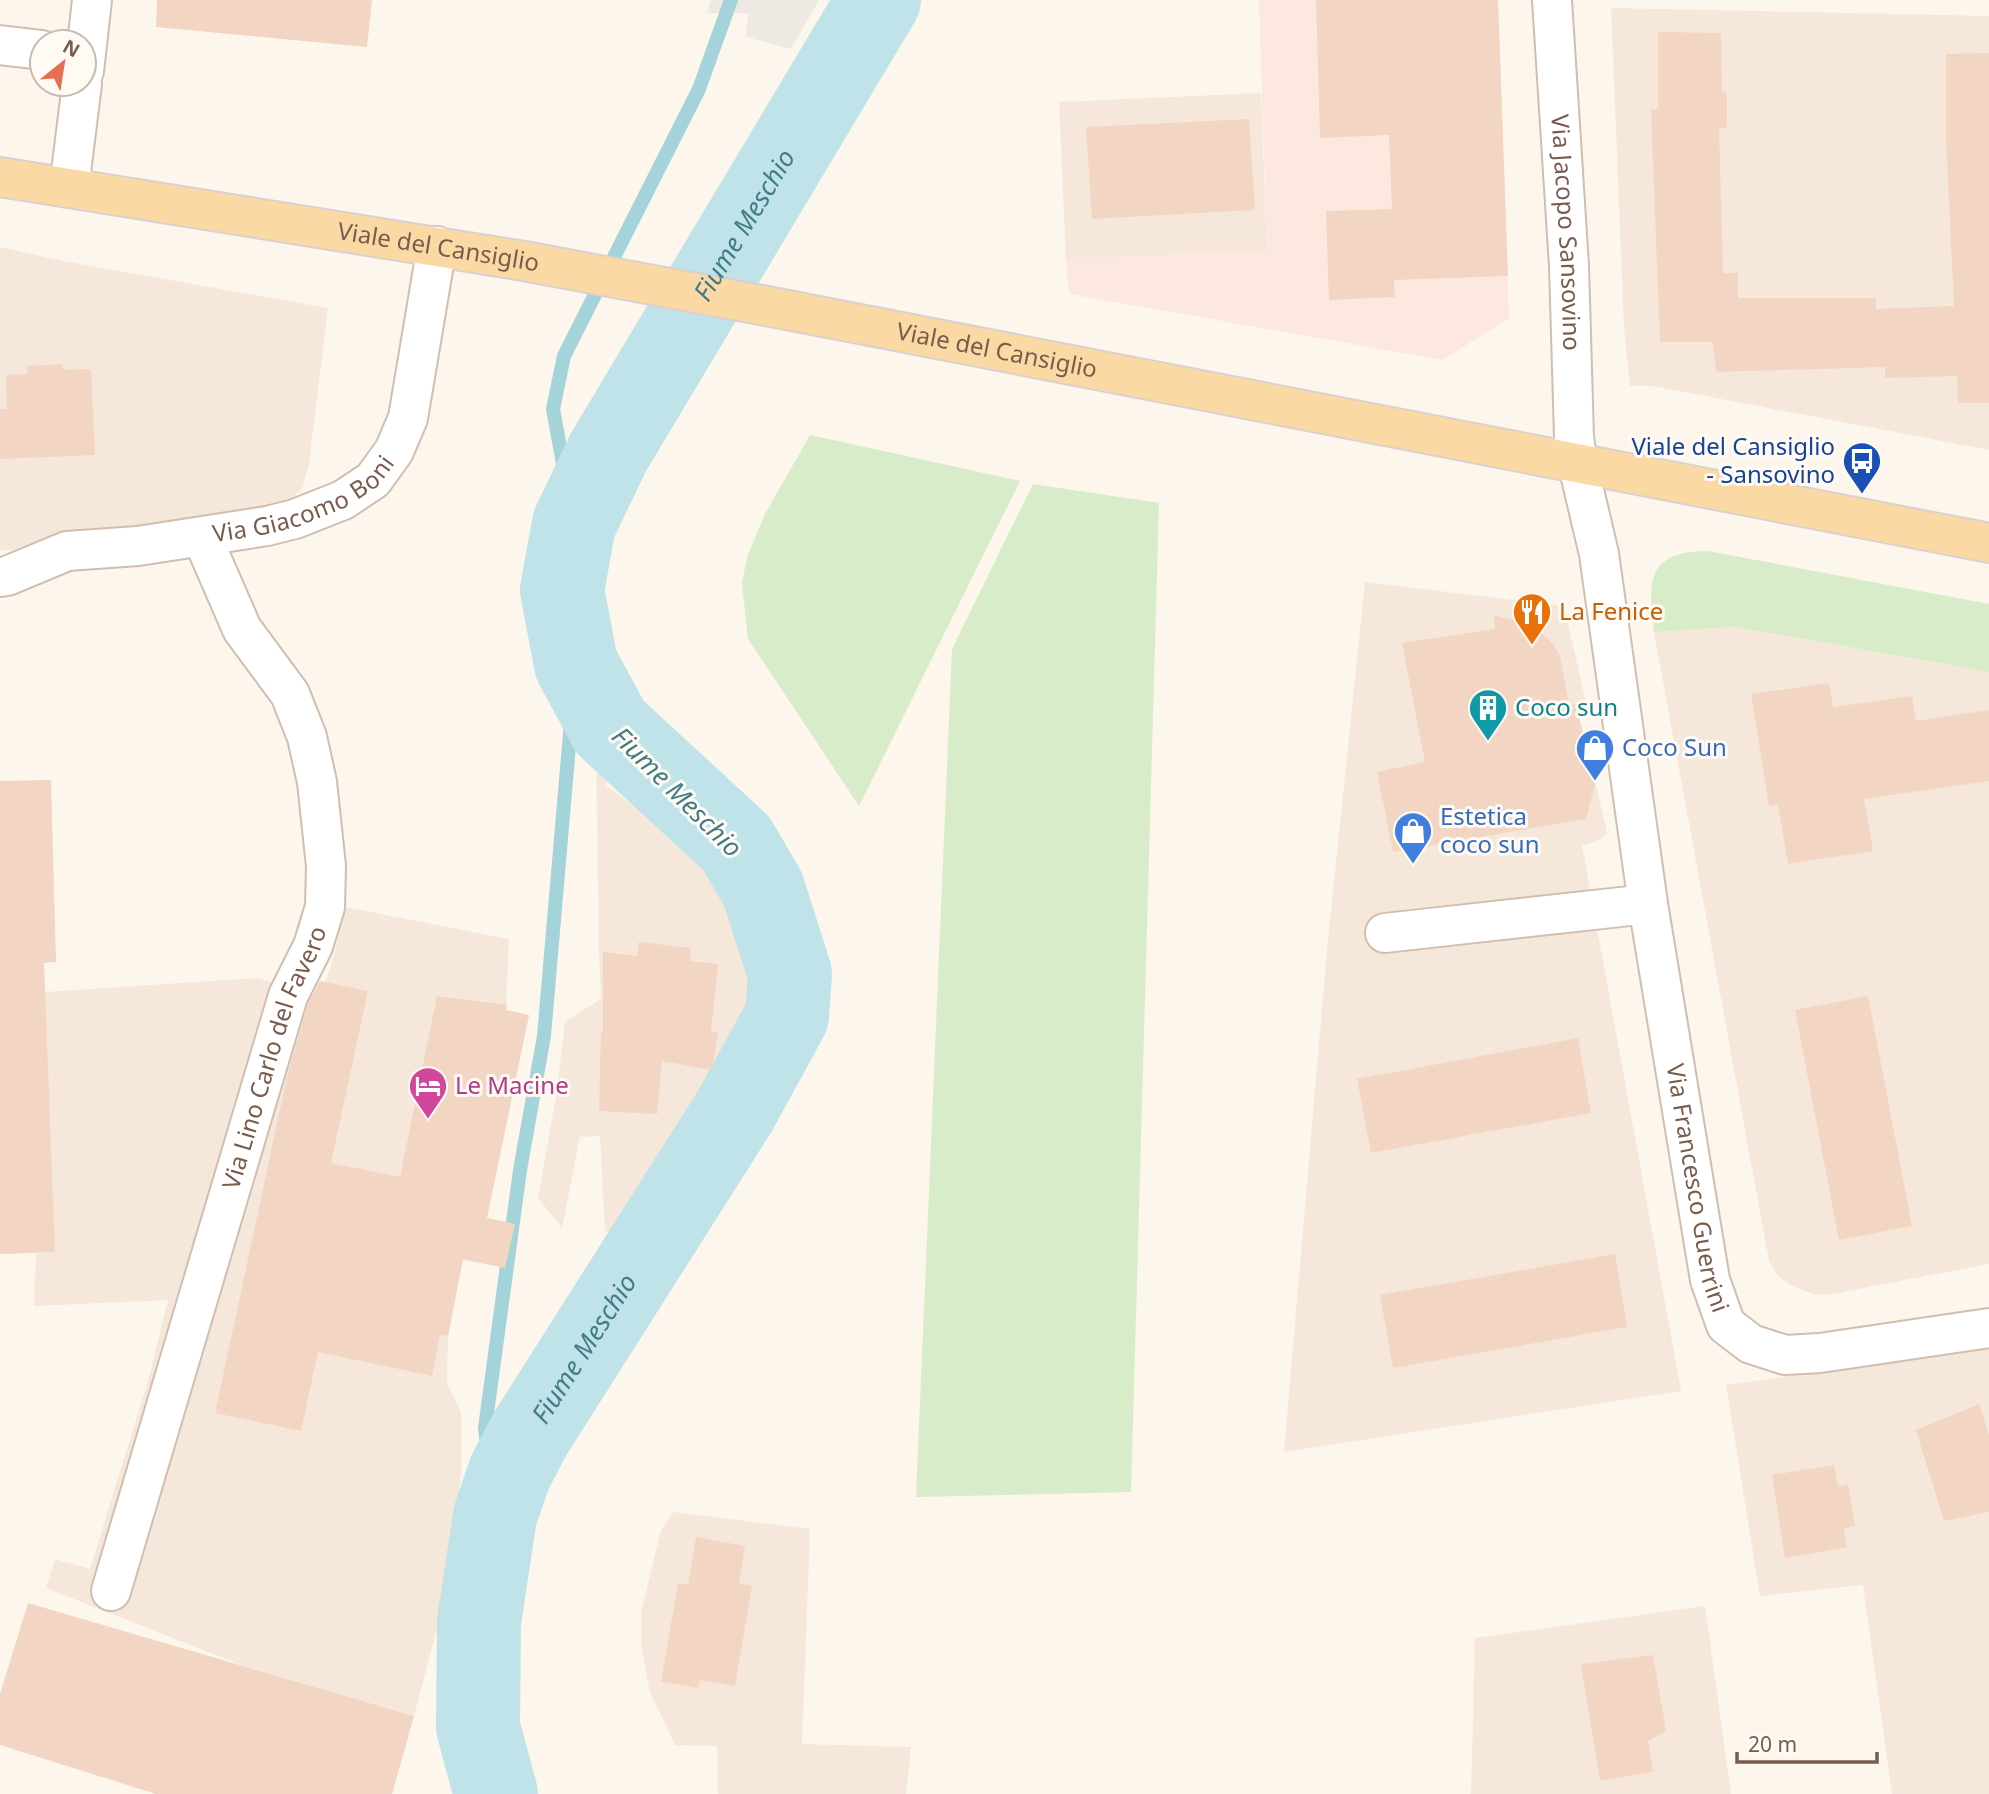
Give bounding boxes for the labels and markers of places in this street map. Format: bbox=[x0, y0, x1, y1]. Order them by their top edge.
place label: Viale del Cansiglio - Sansovino bbox=[1631, 429, 1835, 490]
bus stop icon: Viale del Cansiglio - Sansovino bbox=[1841, 440, 1883, 495]
restaurant icon: La Fenice bbox=[1511, 591, 1553, 646]
place label: La Fenice bbox=[1559, 594, 1663, 627]
building icon: Coco sun bbox=[1467, 687, 1509, 742]
place label: Coco sun bbox=[1515, 690, 1618, 723]
shop icon: Coco Sun bbox=[1574, 727, 1616, 782]
place label: Coco Sun bbox=[1622, 730, 1727, 763]
place label: Estetica coco sun bbox=[1440, 799, 1539, 860]
shop icon: Estetica coco sun bbox=[1392, 810, 1434, 865]
hotel icon: Le Macine bbox=[407, 1065, 449, 1120]
place label: Le Macine bbox=[455, 1068, 569, 1101]

